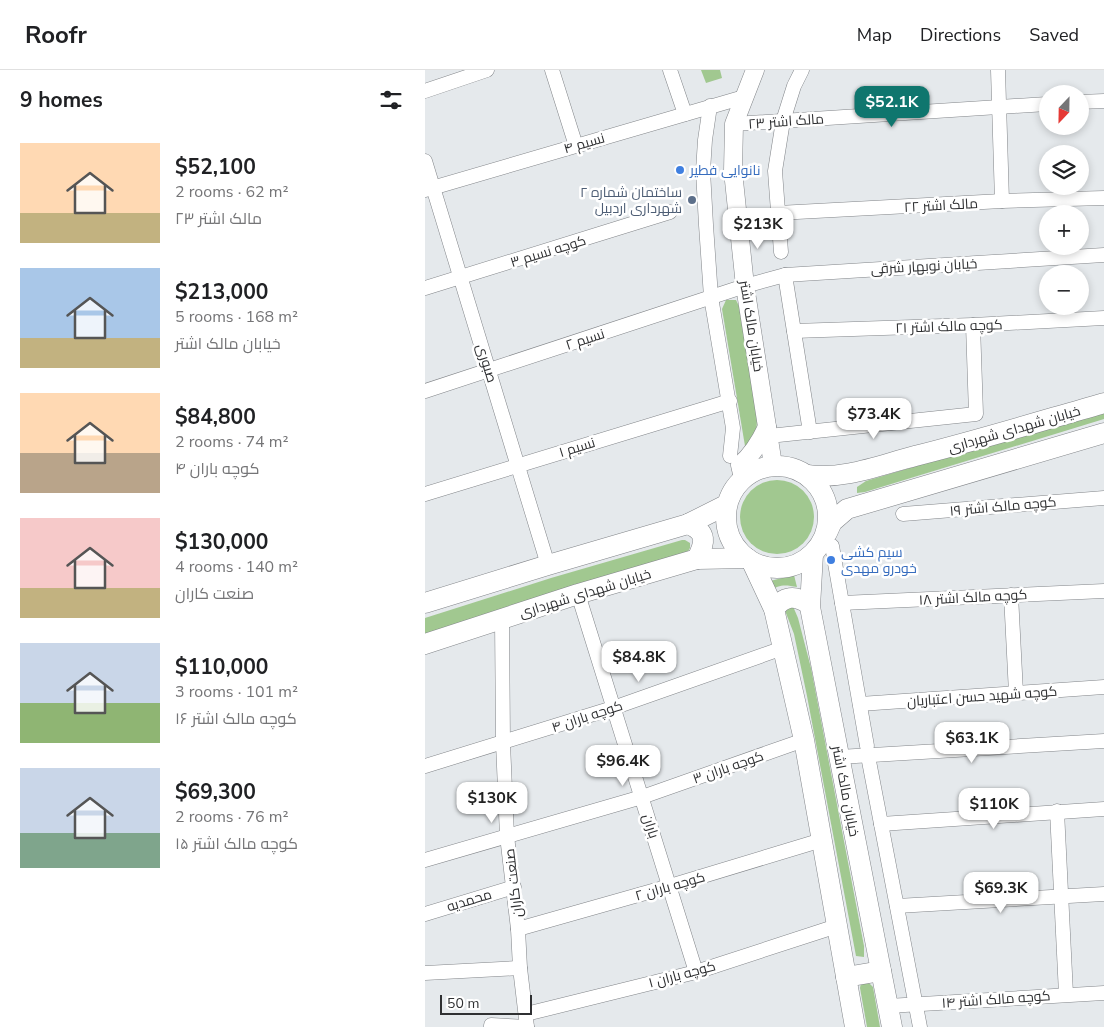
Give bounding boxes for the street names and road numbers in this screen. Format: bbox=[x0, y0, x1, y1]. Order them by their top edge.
street label: مالک اشتر ۲۳ bbox=[747, 109, 825, 134]
street label: نسیم ۴ bbox=[561, 129, 607, 158]
street label: مالک اشتر ۲۲ bbox=[904, 194, 978, 217]
street label: کوچه نسیم ۳ bbox=[508, 231, 588, 272]
street label: خیابان نوبهار شرقی bbox=[870, 254, 978, 279]
street label: خیابان مالک اشتر bbox=[735, 278, 768, 373]
street label: کوچه مالک اشتر ۲۱ bbox=[895, 315, 1003, 338]
street label: نسیم ۲ bbox=[563, 324, 607, 355]
street label: صبوری bbox=[472, 341, 501, 385]
street label: خیابان شهدای شهرداری bbox=[946, 401, 1083, 457]
street label: نسیم ۱ bbox=[557, 433, 598, 462]
street label: کوچه مالک اشتر ۱۹ bbox=[949, 492, 1057, 521]
street label: خیابان شهدای شهرداری bbox=[517, 564, 653, 623]
street label: کوچه مالک اشتر ۱۸ bbox=[918, 585, 1028, 610]
street label: کوچه شهید حسن اعتباریان bbox=[906, 682, 1058, 711]
street label: کوچه باران ۴ bbox=[549, 696, 625, 737]
street label: خیابان مالک اشتر bbox=[827, 743, 864, 838]
street label: کوچه باران ۳ bbox=[690, 746, 766, 789]
street label: باران bbox=[638, 812, 663, 841]
street label: صنعت کاران bbox=[500, 847, 527, 918]
street label: کوچه باران ۲ bbox=[633, 867, 707, 906]
street label: محمدیه bbox=[444, 885, 494, 916]
street label: کوچه باران ۱ bbox=[646, 956, 718, 993]
street label: کوچه مالک اشتر ۱۴ bbox=[941, 986, 1051, 1013]

